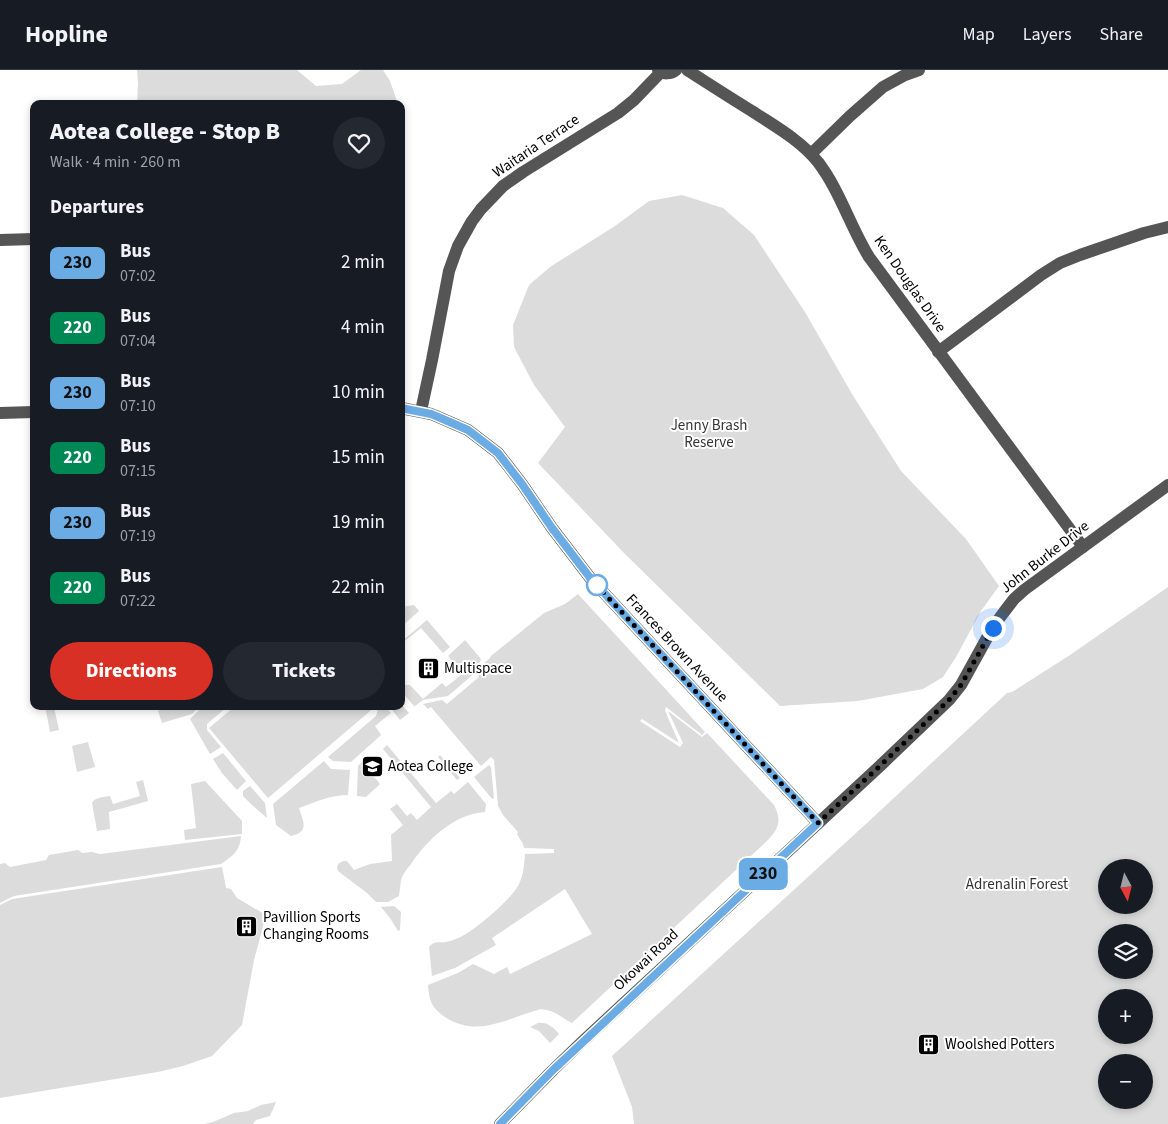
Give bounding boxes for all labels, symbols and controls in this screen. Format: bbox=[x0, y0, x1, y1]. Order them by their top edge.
text: Hopline bbox=[25, 17, 108, 52]
text: Map bbox=[963, 22, 995, 47]
text: Layers bbox=[1023, 22, 1072, 47]
text: Share bbox=[1100, 22, 1143, 47]
street label: Waitaria Terrace bbox=[488, 109, 584, 183]
text: Aotea College - Stop B bbox=[50, 114, 280, 149]
button: heart bbox=[333, 117, 385, 169]
text: Walk · 4 min · 260 m bbox=[50, 151, 181, 173]
text: Departures bbox=[50, 194, 144, 221]
street label: Ken Douglas Drive bbox=[869, 231, 951, 337]
text: Bus bbox=[120, 238, 151, 265]
text: 2 min bbox=[341, 249, 385, 276]
text: 230 bbox=[63, 250, 92, 275]
text: 07:02 bbox=[120, 265, 156, 287]
text: Bus bbox=[120, 303, 151, 330]
text: 4 min bbox=[341, 314, 385, 341]
text: 220 bbox=[63, 315, 92, 340]
text: 07:04 bbox=[120, 330, 156, 352]
text: Bus bbox=[120, 368, 151, 395]
text: 10 min bbox=[331, 379, 385, 406]
text: 230 bbox=[63, 380, 92, 405]
text: 07:10 bbox=[120, 395, 156, 417]
park label: Jenny Brash Reserve bbox=[671, 415, 747, 453]
text: Bus bbox=[120, 433, 151, 460]
text: 15 min bbox=[331, 444, 385, 471]
text: 220 bbox=[63, 445, 92, 470]
text: 07:15 bbox=[120, 460, 156, 482]
text: Bus bbox=[120, 498, 151, 525]
text: 19 min bbox=[331, 509, 385, 536]
text: 230 bbox=[63, 510, 92, 535]
street label: John Burke Drive bbox=[996, 516, 1094, 598]
text: 07:19 bbox=[120, 525, 156, 547]
text: Bus bbox=[120, 563, 151, 590]
text: 22 min bbox=[331, 574, 385, 601]
unlabelled marker bbox=[586, 574, 608, 596]
text: 220 bbox=[63, 575, 92, 600]
street label: Frances Brown Avenue bbox=[621, 589, 733, 707]
text: 07:22 bbox=[120, 590, 156, 612]
your location bbox=[981, 616, 1006, 641]
button: Directions bbox=[50, 642, 213, 700]
button: Tickets bbox=[223, 642, 385, 700]
building icon: Multispace bbox=[416, 656, 440, 680]
place label: Multispace bbox=[444, 658, 512, 679]
school or university icon: Aotea College bbox=[360, 754, 384, 778]
place label: Aotea College bbox=[388, 756, 473, 777]
line badge: 230 bbox=[734, 858, 792, 890]
north arrow bbox=[1098, 859, 1152, 914]
map controls bbox=[1098, 859, 1153, 1109]
text: 230 bbox=[749, 861, 777, 886]
park label: Adrenalin Forest bbox=[966, 874, 1068, 895]
place label: Pavillion Sports Changing Rooms bbox=[263, 907, 369, 945]
building icon: Pavillion Sports Changing Rooms bbox=[235, 914, 259, 938]
street label: Okowai Road bbox=[609, 924, 683, 996]
button: layers bbox=[1098, 924, 1153, 979]
button: + bbox=[1098, 989, 1153, 1044]
building icon: Woolshed Potters bbox=[917, 1032, 941, 1056]
place label: Woolshed Potters bbox=[945, 1034, 1055, 1055]
button: − bbox=[1098, 1054, 1153, 1109]

